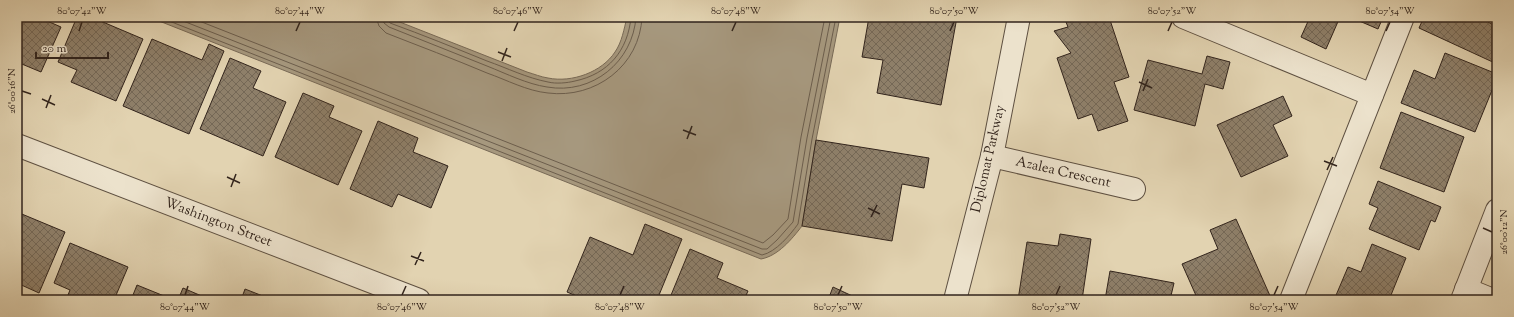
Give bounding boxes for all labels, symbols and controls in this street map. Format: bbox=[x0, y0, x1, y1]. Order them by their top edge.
text: 80°07'42"W bbox=[57, 4, 107, 19]
text: 80°07'44"W bbox=[275, 4, 325, 19]
text: 80°07'46"W bbox=[493, 4, 543, 19]
text: 80°07'48"W bbox=[711, 4, 761, 19]
text: 80°07'50"W bbox=[929, 4, 979, 19]
text: 80°07'52"W bbox=[1148, 4, 1196, 19]
text: 80°07'54"W bbox=[1365, 4, 1415, 19]
scale bar bbox=[36, 34, 108, 60]
text: 20 m bbox=[42, 40, 67, 58]
text: 26°00'16"N bbox=[5, 68, 20, 114]
street label: Diplomat Parkway bbox=[967, 103, 1011, 215]
street label: Azalea Crescent bbox=[1014, 152, 1113, 194]
street label: Washington Street bbox=[161, 193, 275, 253]
text: 26°00'12"N bbox=[1497, 209, 1512, 255]
text: 80°07'44"W bbox=[160, 300, 210, 315]
text: 80°07'46"W bbox=[377, 300, 427, 315]
text: 80°07'48"W bbox=[595, 300, 645, 315]
text: 80°07'50"W bbox=[813, 300, 863, 315]
text: 80°07'52"W bbox=[1032, 300, 1080, 315]
text: 80°07'54"W bbox=[1249, 300, 1299, 315]

